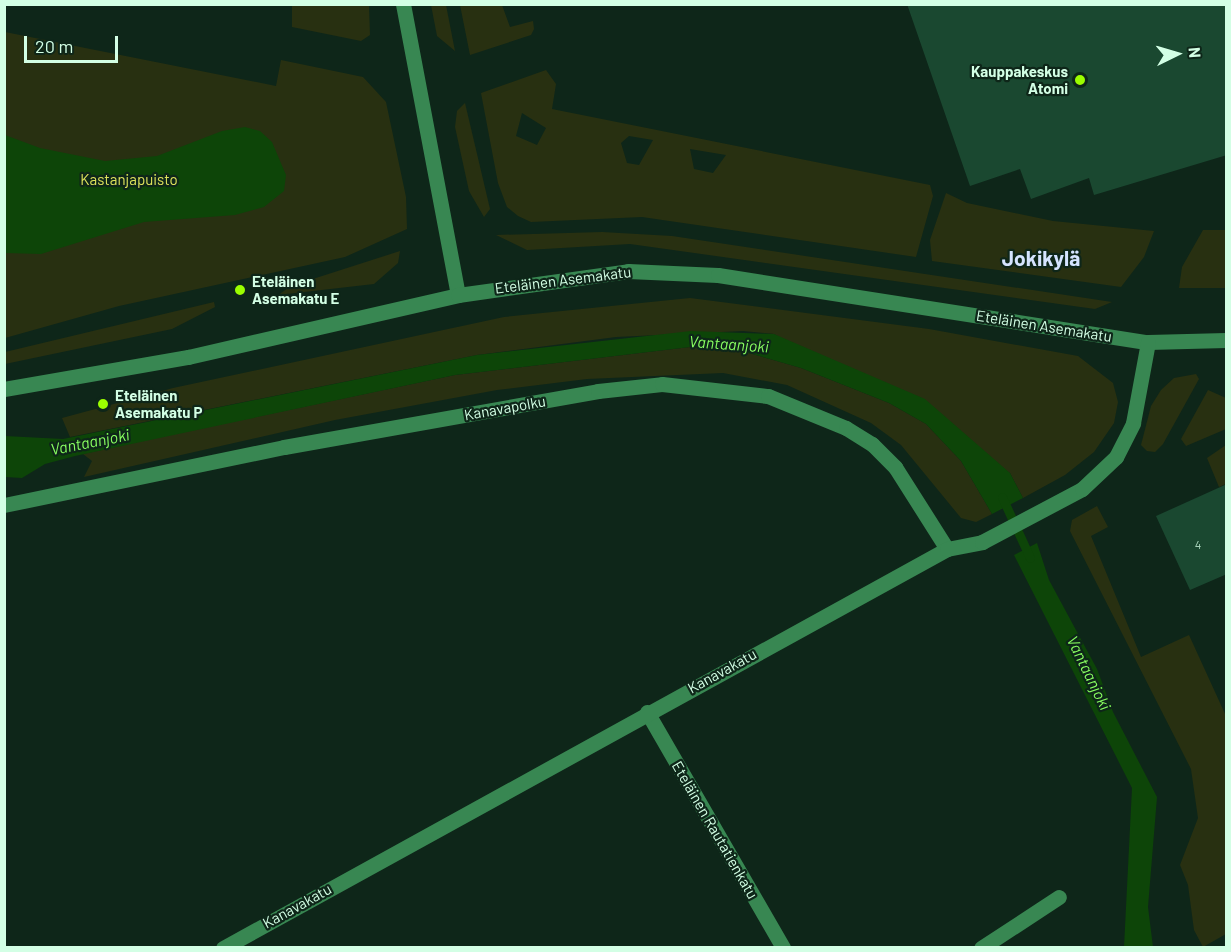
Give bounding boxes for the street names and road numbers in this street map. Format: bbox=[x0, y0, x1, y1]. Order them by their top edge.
street label: Eteläinen Asemakatu bbox=[494, 263, 632, 297]
street label: Eteläinen Asemakatu bbox=[975, 306, 1113, 346]
street label: Kanavapolku bbox=[463, 392, 547, 424]
street label: Kanavakatu bbox=[685, 645, 759, 697]
street label: Eteläinen Rautatienkatu bbox=[668, 758, 762, 902]
street label: Kanavakatu bbox=[260, 880, 334, 932]

